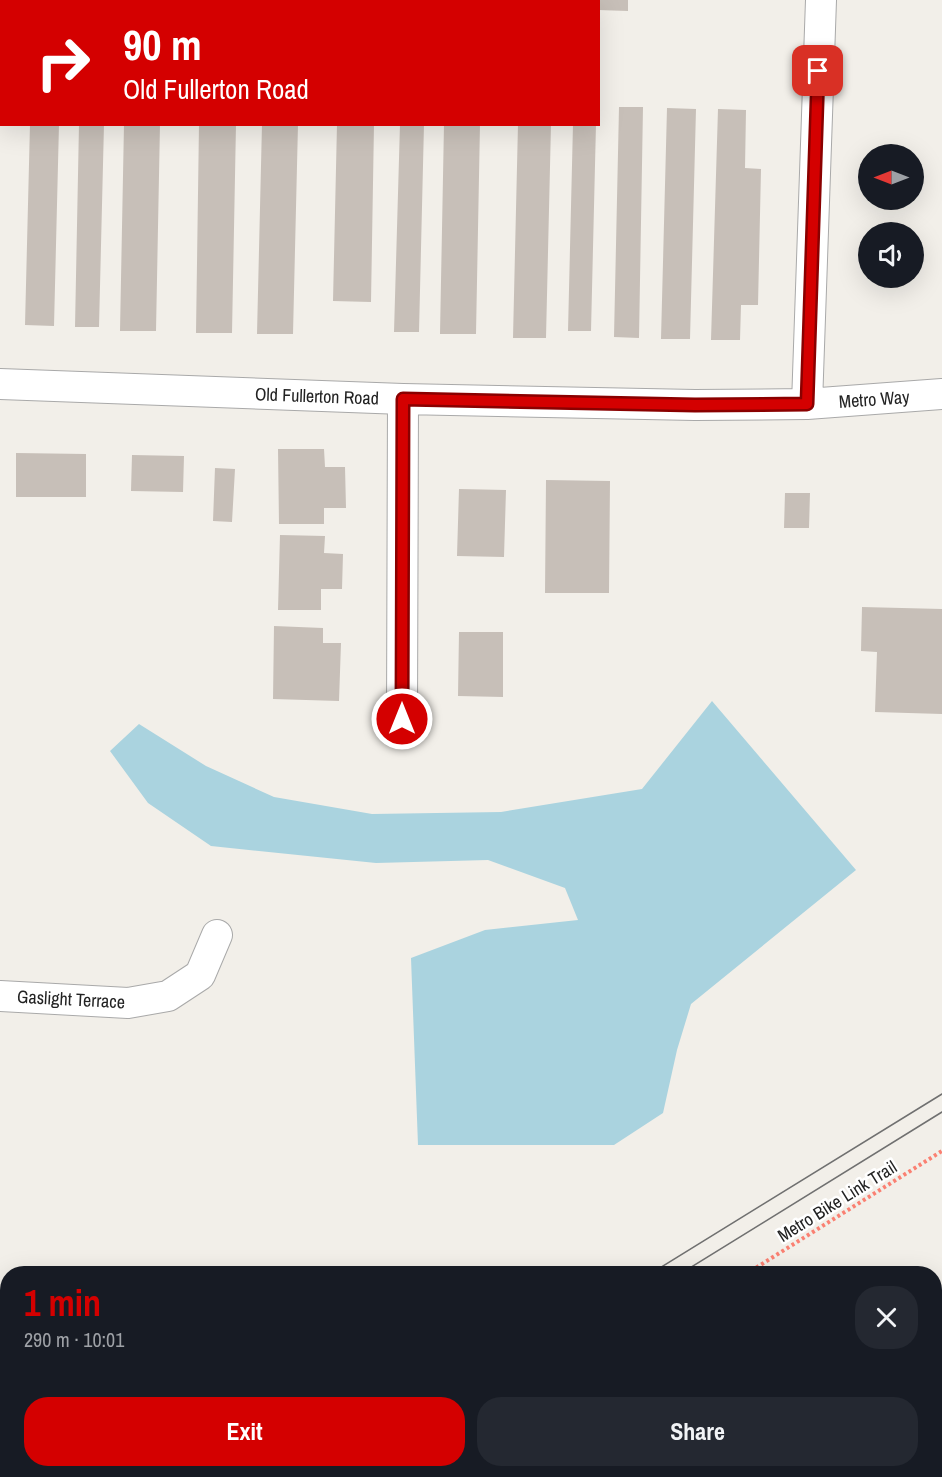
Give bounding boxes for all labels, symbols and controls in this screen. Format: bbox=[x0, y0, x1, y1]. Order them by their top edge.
text: 90 m bbox=[123, 17, 202, 73]
icon: right bbox=[24, 24, 102, 102]
pin bbox=[792, 45, 843, 96]
icon: arrive bbox=[801, 54, 834, 87]
text: Old Fullerton Road bbox=[123, 71, 309, 107]
north arrow bbox=[858, 144, 924, 210]
map controls bbox=[858, 144, 924, 288]
button: sound bbox=[858, 222, 924, 288]
street label: Old Fullerton Road bbox=[255, 381, 379, 411]
street label: Metro Way bbox=[838, 384, 911, 414]
position arrow bbox=[370, 687, 434, 751]
street label: Gaslight Terrace bbox=[16, 984, 126, 1014]
street label: Metro Bike Link Trail bbox=[773, 1154, 901, 1248]
text: 1 min bbox=[24, 1279, 101, 1327]
button: close bbox=[855, 1286, 918, 1349]
text: 290 m · 10:01 bbox=[24, 1326, 124, 1353]
button: Exit bbox=[24, 1397, 465, 1466]
button: Share bbox=[477, 1397, 918, 1466]

